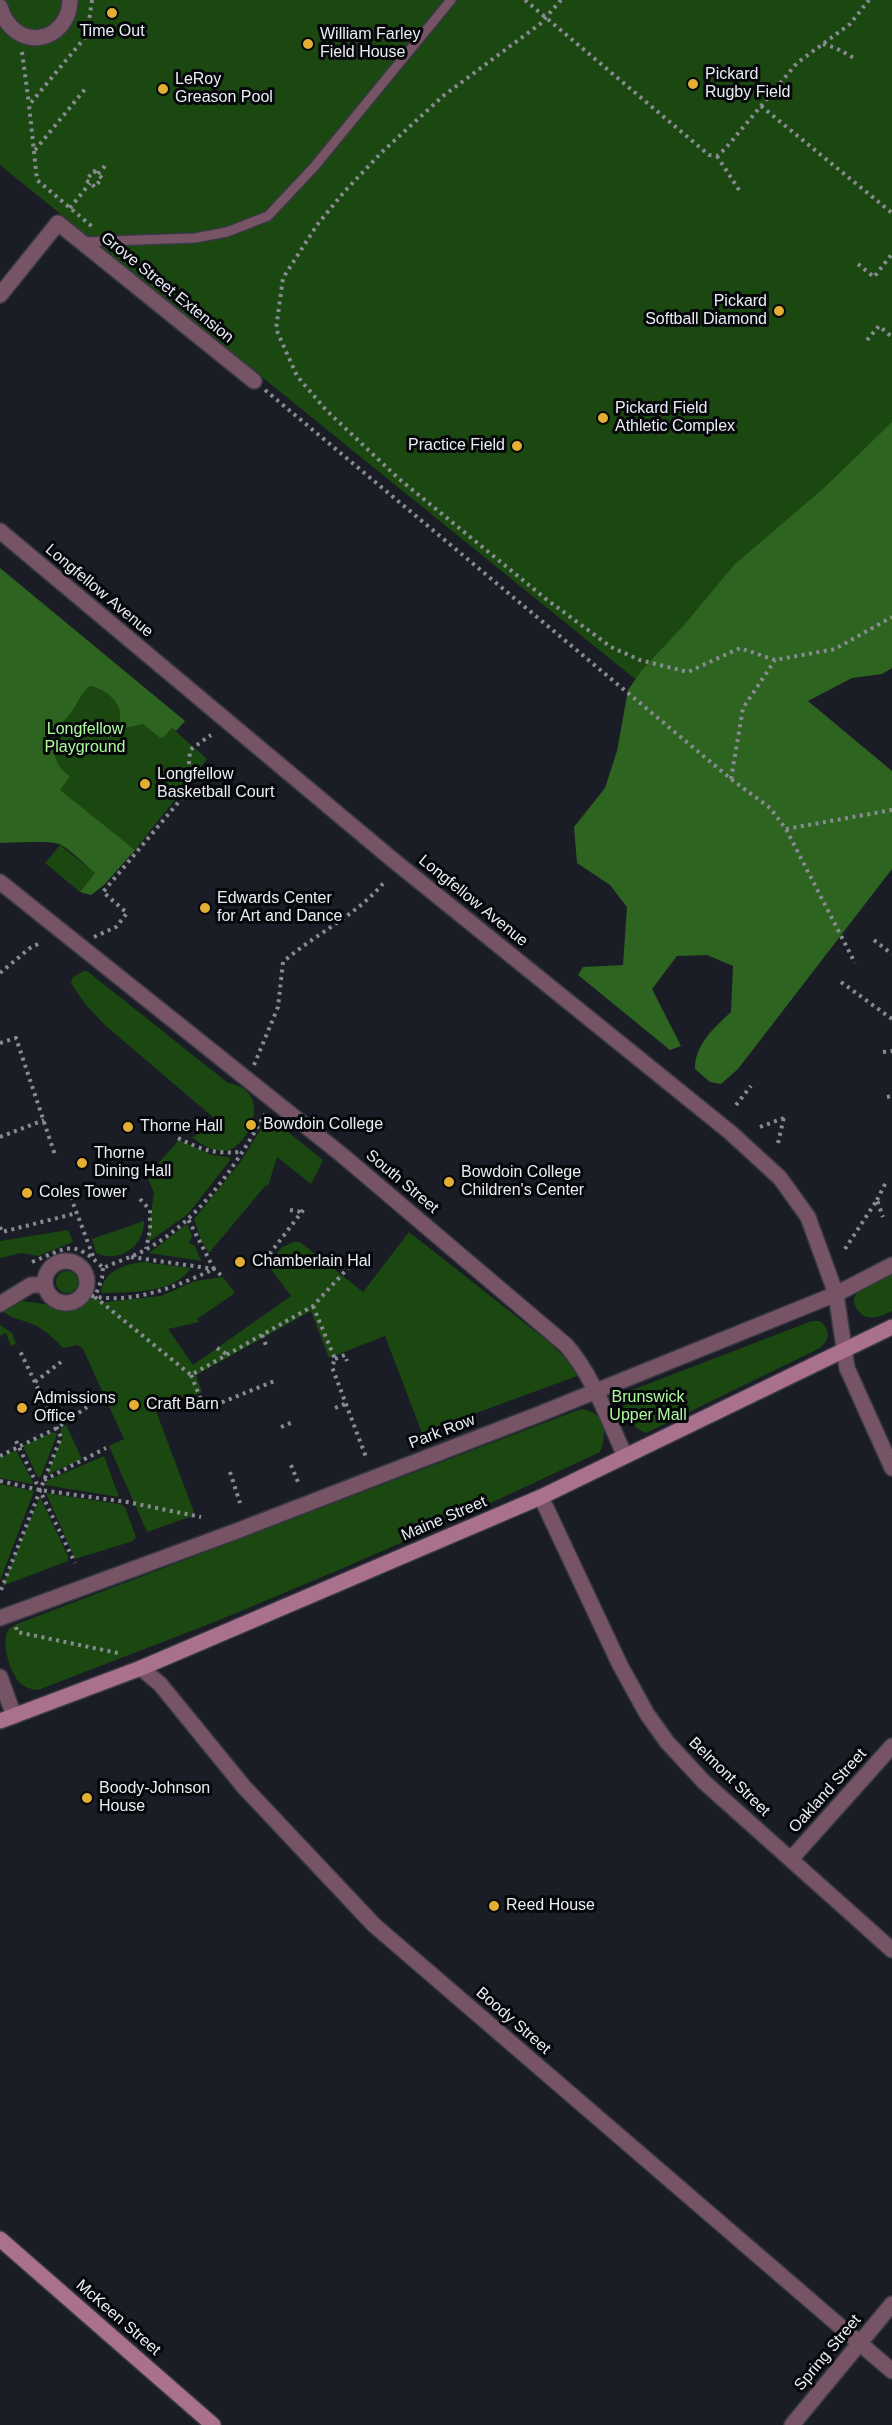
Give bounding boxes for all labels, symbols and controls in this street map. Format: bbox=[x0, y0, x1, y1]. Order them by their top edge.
marker: Time Out bbox=[105, 6, 119, 20]
place label: Time Out bbox=[79, 22, 145, 42]
place label: William Farley Field House bbox=[320, 25, 420, 63]
marker: William Farley Field House bbox=[301, 37, 315, 51]
place label: Pickard Rugby Field bbox=[705, 65, 790, 103]
place label: LeRoy Greason Pool bbox=[175, 70, 273, 108]
marker: Pickard Rugby Field bbox=[686, 77, 700, 91]
marker: LeRoy Greason Pool bbox=[156, 82, 170, 96]
street label: Grove Street Extension bbox=[97, 228, 237, 348]
place label: Pickard Softball Diamond bbox=[645, 292, 767, 330]
marker: Pickard Softball Diamond bbox=[772, 304, 786, 318]
place label: Pickard Field Athletic Complex bbox=[615, 399, 735, 437]
marker: Pickard Field Athletic Complex bbox=[596, 411, 610, 425]
place label: Practice Field bbox=[408, 436, 505, 456]
marker: Practice Field bbox=[510, 439, 524, 453]
street label: Longfellow Avenue bbox=[41, 540, 157, 642]
park label: Longfellow Playground bbox=[45, 720, 125, 758]
place label: Longfellow Basketball Court bbox=[157, 765, 274, 803]
marker: Longfellow Basketball Court bbox=[138, 777, 152, 791]
street label: Longfellow Avenue bbox=[415, 851, 531, 951]
place label: Edwards Center for Art and Dance bbox=[217, 889, 342, 927]
marker: Edwards Center for Art and Dance bbox=[198, 901, 212, 915]
place label: Bowdoin College bbox=[263, 1115, 383, 1135]
place label: Thorne Hall bbox=[140, 1117, 223, 1137]
marker: Bowdoin College bbox=[244, 1118, 258, 1132]
marker: Thorne Hall bbox=[121, 1120, 135, 1134]
place label: Thorne Dining Hall bbox=[94, 1144, 171, 1182]
street label: South Street bbox=[362, 1146, 442, 1218]
marker: Thorne Dining Hall bbox=[75, 1156, 89, 1170]
place label: Bowdoin College Children's Center bbox=[461, 1163, 584, 1201]
marker: Bowdoin College Children's Center bbox=[442, 1175, 456, 1189]
place label: Coles Tower bbox=[39, 1183, 127, 1203]
marker: Coles Tower bbox=[20, 1186, 34, 1200]
place label: Chamberlain Hal bbox=[252, 1252, 371, 1272]
marker: Chamberlain Hal bbox=[233, 1255, 247, 1269]
park label: Brunswick Upper Mall bbox=[609, 1388, 687, 1426]
place label: Admissions Office bbox=[34, 1389, 116, 1427]
place label: Craft Barn bbox=[146, 1395, 219, 1415]
marker: Craft Barn bbox=[127, 1398, 141, 1412]
marker: Admissions Office bbox=[15, 1401, 29, 1415]
street label: Park Row bbox=[406, 1411, 478, 1453]
street label: Maine Street bbox=[398, 1492, 490, 1546]
street label: Belmont Street bbox=[684, 1733, 774, 1821]
street label: Oakland Street bbox=[785, 1745, 871, 1837]
place label: Boody-Johnson House bbox=[99, 1779, 210, 1817]
marker: Boody-Johnson House bbox=[80, 1791, 94, 1805]
place label: Reed House bbox=[506, 1896, 595, 1916]
marker: Reed House bbox=[487, 1899, 501, 1913]
street label: Boody Street bbox=[472, 1983, 554, 2059]
street label: McKeen Street bbox=[72, 2276, 164, 2360]
street label: Spring Street bbox=[791, 2311, 865, 2395]

